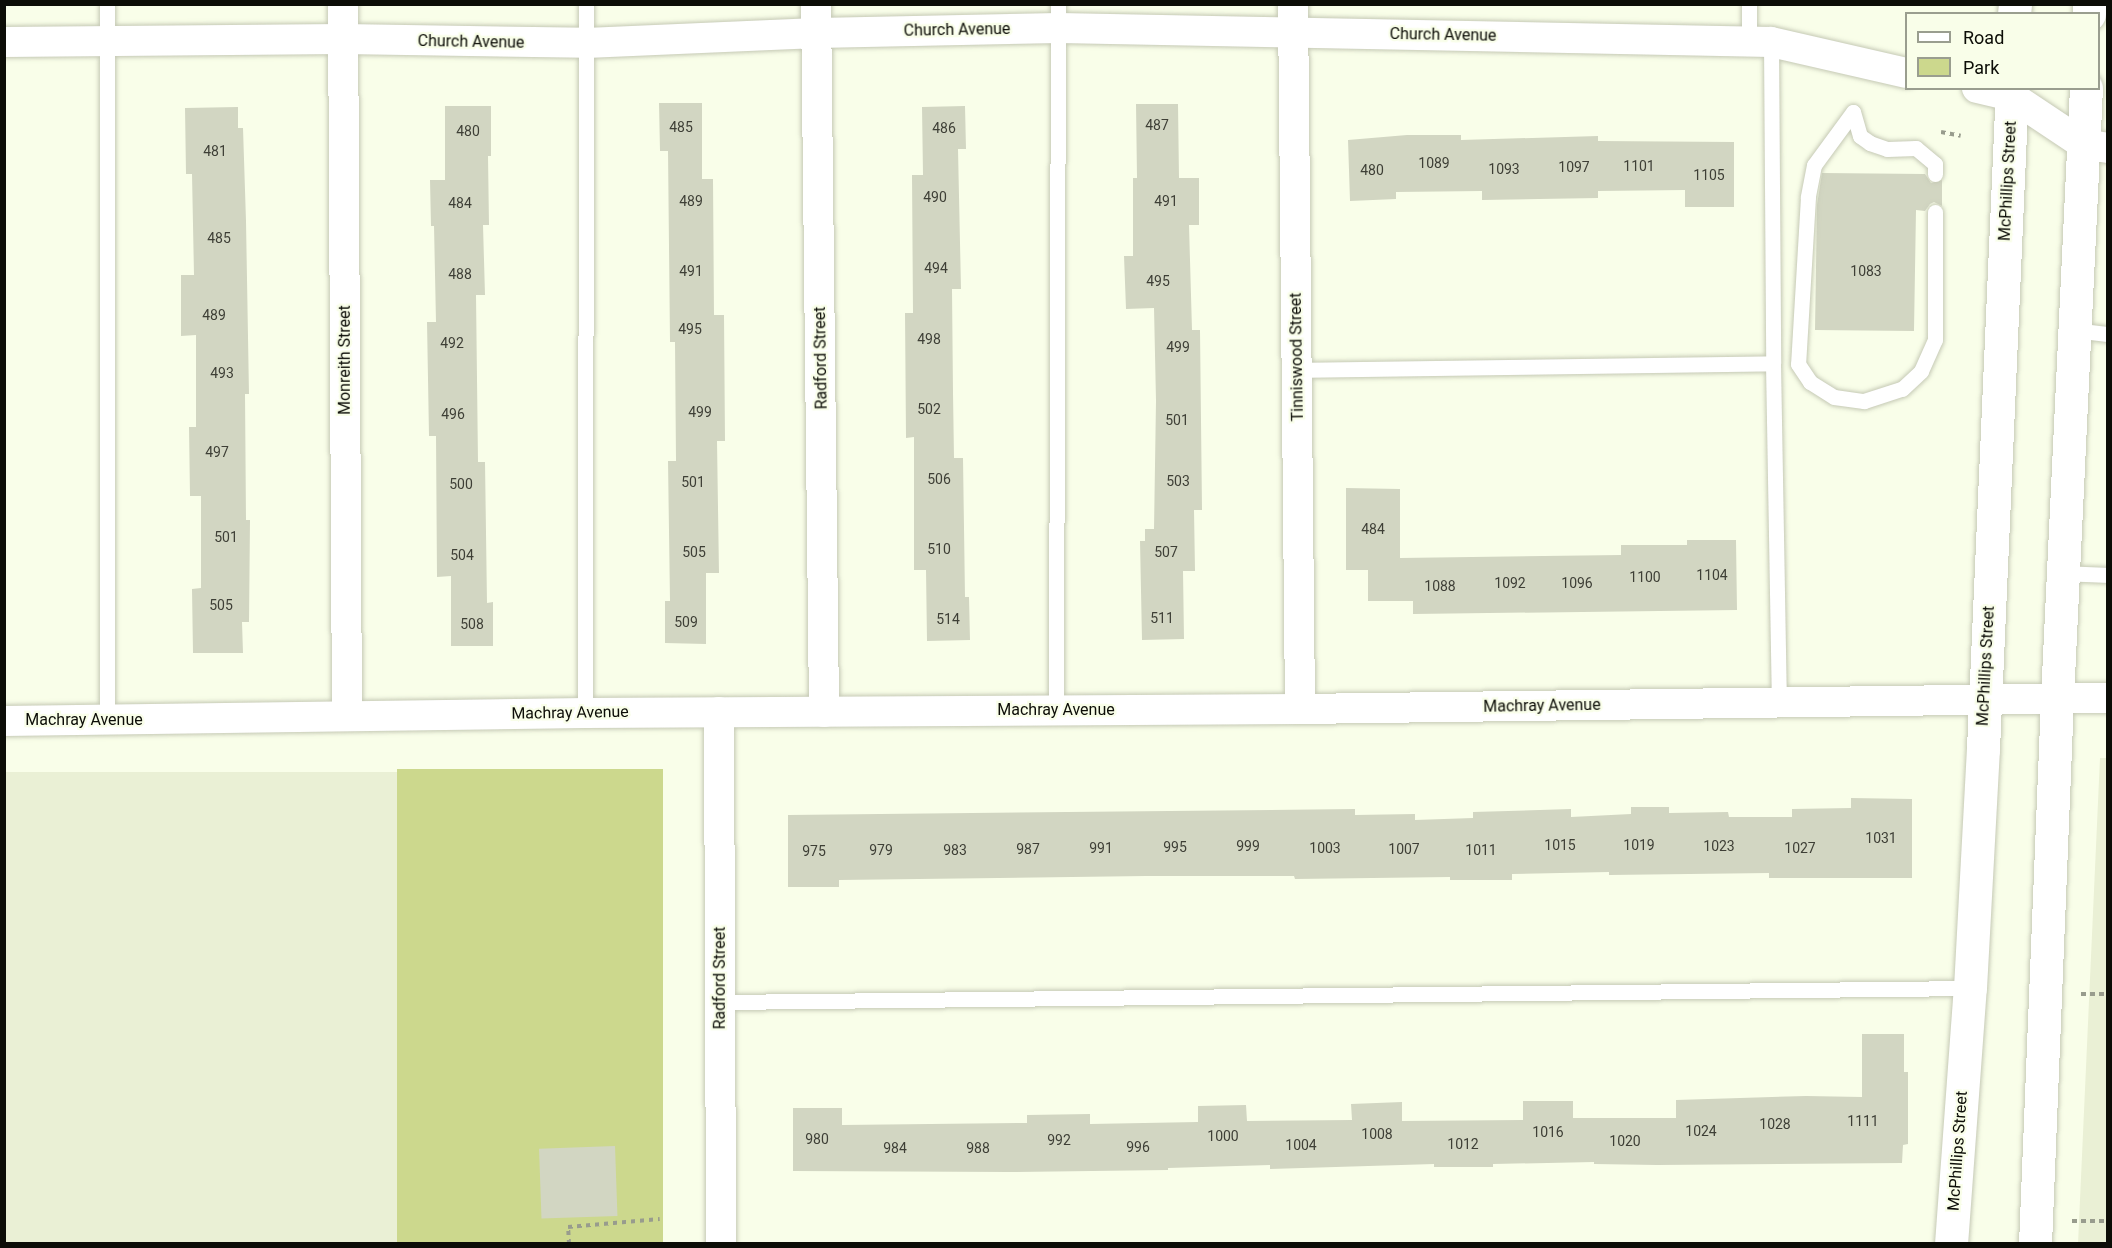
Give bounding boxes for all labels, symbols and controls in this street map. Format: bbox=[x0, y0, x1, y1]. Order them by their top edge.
legend bbox=[1905, 12, 2100, 90]
street label: Church Avenue bbox=[903, 19, 1011, 41]
street label: Church Avenue bbox=[1389, 24, 1497, 46]
text: Road bbox=[1963, 27, 2004, 48]
street label: Church Avenue bbox=[417, 31, 525, 53]
text: Park bbox=[1963, 57, 1999, 78]
house number: 487 bbox=[1145, 117, 1169, 133]
house number: 485 bbox=[669, 119, 693, 135]
house number: 486 bbox=[932, 120, 956, 136]
street label: McPhillips Street bbox=[1995, 120, 2021, 242]
house number: 480 bbox=[456, 123, 480, 139]
house number: 481 bbox=[203, 143, 227, 159]
house number: 1089 bbox=[1418, 155, 1450, 171]
house number: 1101 bbox=[1623, 158, 1655, 174]
house number: 1097 bbox=[1558, 159, 1590, 175]
house number: 1093 bbox=[1488, 161, 1520, 177]
house number: 480 bbox=[1360, 162, 1384, 178]
house number: 1105 bbox=[1693, 167, 1725, 183]
house number: 490 bbox=[923, 189, 947, 205]
house number: 489 bbox=[679, 193, 703, 209]
house number: 491 bbox=[1154, 193, 1178, 209]
house number: 484 bbox=[448, 195, 472, 211]
house number: 485 bbox=[207, 230, 231, 246]
house number: 494 bbox=[924, 260, 948, 276]
house number: 491 bbox=[679, 263, 703, 279]
house number: 1083 bbox=[1850, 263, 1882, 279]
house number: 488 bbox=[448, 266, 472, 282]
house number: 495 bbox=[1146, 273, 1170, 289]
street label: Tinniswood Street bbox=[1286, 292, 1308, 422]
street label: Monreith Street bbox=[335, 305, 355, 415]
street label: Radford Street bbox=[811, 306, 831, 410]
house number: 489 bbox=[202, 307, 226, 323]
house number: 495 bbox=[678, 321, 702, 337]
house number: 498 bbox=[917, 331, 941, 347]
house number: 492 bbox=[440, 335, 464, 351]
house number: 499 bbox=[1166, 339, 1190, 355]
house number: 493 bbox=[210, 365, 234, 381]
house number: 502 bbox=[917, 401, 941, 417]
house number: 499 bbox=[688, 404, 712, 420]
house number: 496 bbox=[441, 406, 465, 422]
house number: 501 bbox=[1165, 412, 1189, 428]
house number: 497 bbox=[205, 444, 229, 460]
house number: 506 bbox=[927, 471, 951, 487]
house number: 503 bbox=[1166, 473, 1190, 489]
house number: 501 bbox=[681, 474, 705, 490]
house number: 500 bbox=[449, 476, 473, 492]
house number: 484 bbox=[1361, 521, 1385, 537]
house number: 501 bbox=[214, 529, 238, 545]
house number: 510 bbox=[927, 541, 951, 557]
house number: 505 bbox=[682, 544, 706, 560]
house number: 507 bbox=[1154, 544, 1178, 560]
house number: 504 bbox=[450, 547, 474, 563]
house number: 1104 bbox=[1696, 567, 1728, 583]
house number: 1100 bbox=[1629, 569, 1661, 585]
house number: 1092 bbox=[1494, 575, 1526, 591]
house number: 1096 bbox=[1561, 575, 1593, 591]
house number: 1088 bbox=[1424, 578, 1456, 594]
house number: 505 bbox=[209, 597, 233, 613]
street label: McPhillips Street bbox=[1973, 605, 1999, 727]
house number: 511 bbox=[1150, 610, 1174, 626]
house number: 514 bbox=[936, 611, 960, 627]
house number: 509 bbox=[674, 614, 698, 630]
house number: 508 bbox=[460, 616, 484, 632]
street label: Machray Avenue bbox=[1483, 695, 1601, 717]
street label: Machray Avenue bbox=[997, 700, 1115, 720]
street label: Machray Avenue bbox=[511, 702, 629, 724]
street label: Machray Avenue bbox=[25, 710, 143, 730]
house number: 1031 bbox=[1865, 830, 1897, 846]
house number: 1015 bbox=[1544, 837, 1576, 853]
house number: 1019 bbox=[1623, 837, 1655, 853]
house number: 999 bbox=[1236, 838, 1260, 854]
house number: 1023 bbox=[1703, 838, 1735, 854]
house number: 995 bbox=[1163, 839, 1187, 855]
house number: 991 bbox=[1089, 840, 1113, 856]
house number: 1003 bbox=[1309, 840, 1341, 856]
house number: 1027 bbox=[1784, 840, 1816, 856]
house number: 987 bbox=[1016, 841, 1040, 857]
house number: 1007 bbox=[1388, 841, 1420, 857]
house number: 979 bbox=[869, 842, 893, 858]
house number: 983 bbox=[943, 842, 967, 858]
house number: 1011 bbox=[1465, 842, 1497, 858]
house number: 975 bbox=[802, 843, 826, 859]
street label: Radford Street bbox=[710, 927, 730, 1029]
street label: McPhillips Street bbox=[1944, 1090, 1972, 1212]
house number: 1111 bbox=[1847, 1113, 1879, 1129]
house number: 1028 bbox=[1759, 1116, 1791, 1132]
house number: 1024 bbox=[1685, 1123, 1717, 1139]
house number: 1016 bbox=[1532, 1124, 1564, 1140]
house number: 1008 bbox=[1361, 1126, 1393, 1142]
house number: 1000 bbox=[1207, 1128, 1239, 1144]
house number: 980 bbox=[805, 1131, 829, 1147]
house number: 992 bbox=[1047, 1132, 1071, 1148]
house number: 1020 bbox=[1609, 1133, 1641, 1149]
house number: 1012 bbox=[1447, 1136, 1479, 1152]
house number: 1004 bbox=[1285, 1137, 1317, 1153]
house number: 996 bbox=[1126, 1139, 1150, 1155]
house number: 984 bbox=[883, 1140, 907, 1156]
house number: 988 bbox=[966, 1140, 990, 1156]

